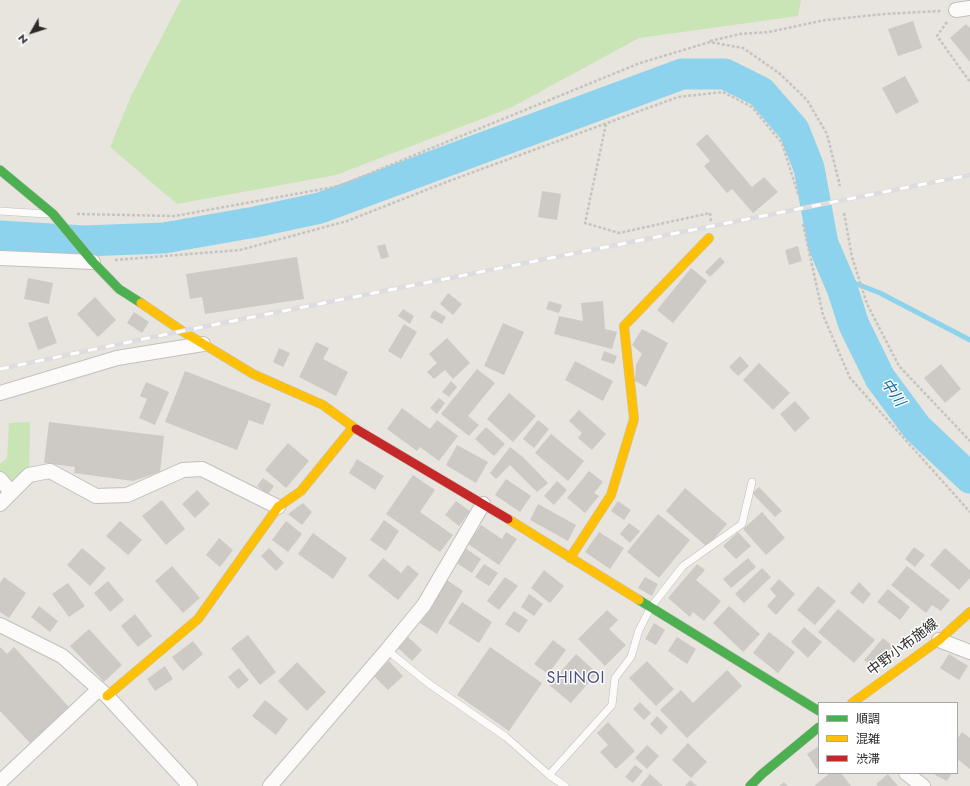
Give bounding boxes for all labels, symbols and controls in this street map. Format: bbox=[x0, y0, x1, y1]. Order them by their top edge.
north arrow bbox=[12, 12, 52, 52]
text: N bbox=[14, 31, 32, 48]
water label: 中川 bbox=[876, 376, 908, 410]
street label: 中野小布施線 bbox=[864, 616, 942, 680]
district label: SHINOI bbox=[546, 669, 606, 689]
legend bbox=[818, 702, 958, 774]
text: 順調 bbox=[856, 710, 880, 728]
text: 混雑 bbox=[856, 730, 880, 748]
text: 渋滞 bbox=[856, 750, 880, 768]

